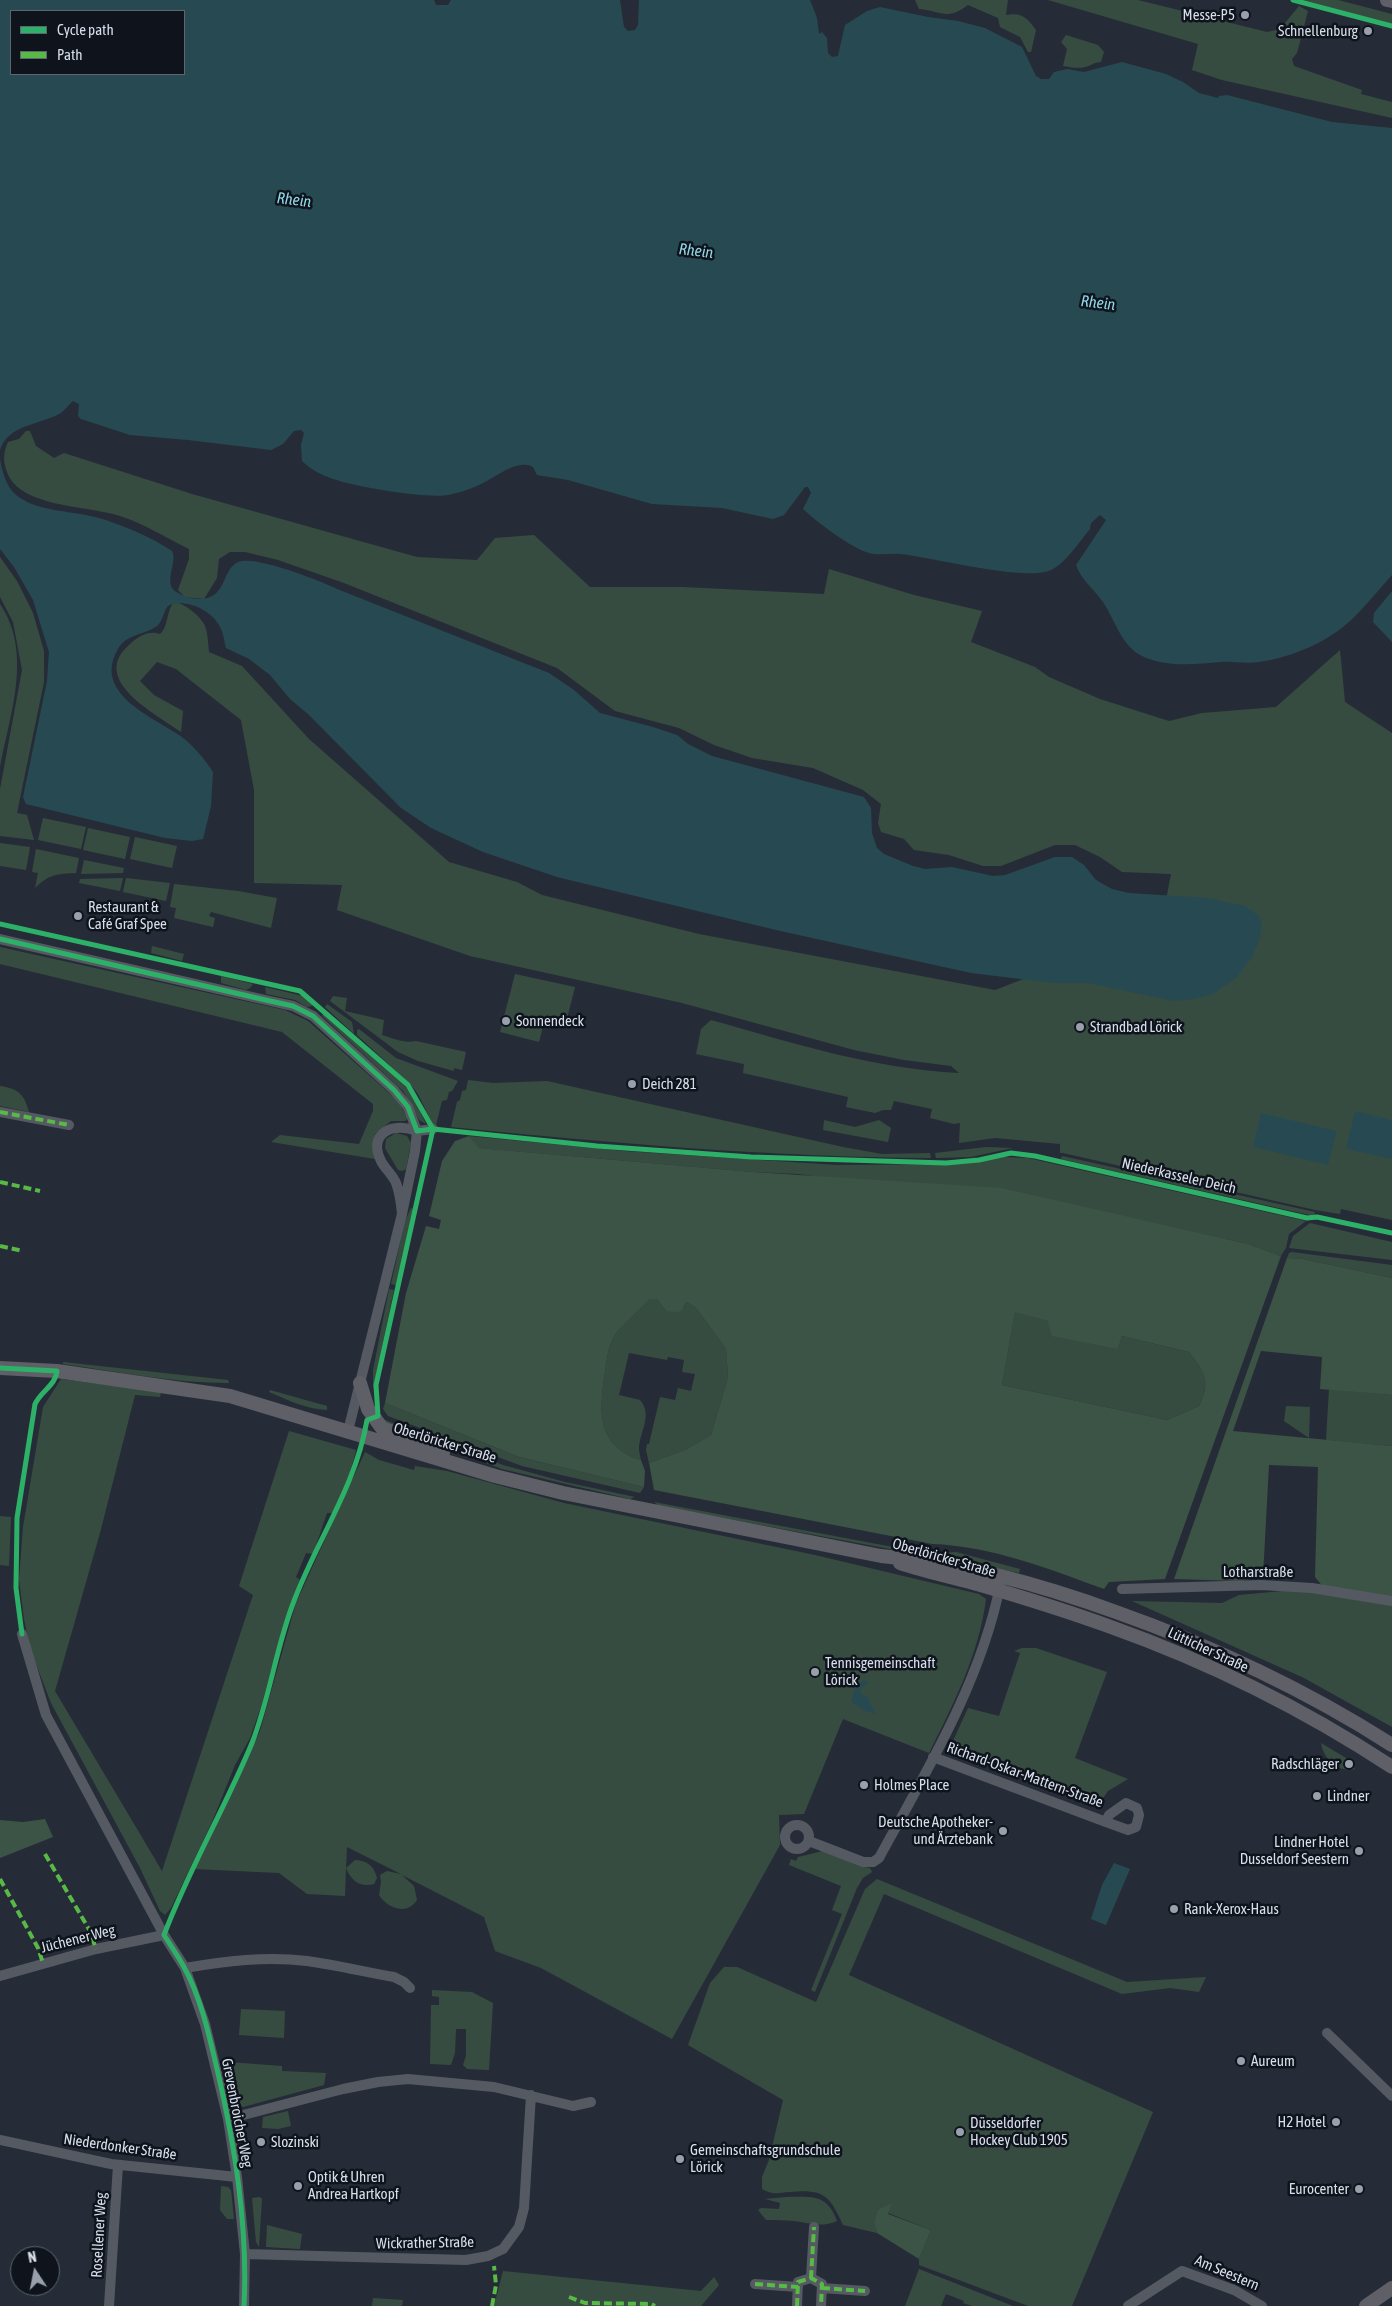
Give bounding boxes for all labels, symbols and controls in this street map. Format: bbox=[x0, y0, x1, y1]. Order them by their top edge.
place label: Messe-P5 bbox=[1183, 6, 1235, 24]
marker: Messe-P5 bbox=[1239, 9, 1251, 21]
legend bbox=[10, 10, 185, 75]
text: Cycle path bbox=[57, 21, 114, 38]
place label: Schnellenburg bbox=[1278, 22, 1358, 40]
marker: Schnellenburg bbox=[1362, 25, 1374, 37]
text: Path bbox=[57, 46, 83, 63]
water label: Rhein bbox=[276, 188, 312, 212]
water label: Rhein bbox=[678, 239, 714, 263]
water label: Rhein bbox=[1080, 291, 1116, 315]
place label: Restaurant & Café Graf Spee bbox=[88, 898, 167, 933]
marker: Restaurant & Café Graf Spee bbox=[72, 910, 84, 922]
place label: Sonnendeck bbox=[516, 1012, 584, 1030]
marker: Sonnendeck bbox=[500, 1015, 512, 1027]
place label: Strandbad Lörick bbox=[1090, 1018, 1182, 1036]
marker: Strandbad Lörick bbox=[1074, 1021, 1086, 1033]
place label: Deich 281 bbox=[642, 1075, 697, 1093]
marker: Deich 281 bbox=[626, 1078, 638, 1090]
street label: Niederkasseler Deich bbox=[1120, 1154, 1238, 1198]
street label: Oberlöricker Straße bbox=[391, 1419, 499, 1467]
street label: Oberlöricker Straße bbox=[890, 1535, 998, 1581]
street label: Lotharstraße bbox=[1223, 1563, 1293, 1581]
street label: Lütticher Straße bbox=[1165, 1623, 1251, 1677]
place label: Tennisgemeinschaft Lörick bbox=[825, 1654, 936, 1689]
marker: Tennisgemeinschaft Lörick bbox=[809, 1666, 821, 1678]
street label: Richard-Oskar-Mattern-Straße bbox=[944, 1738, 1106, 1812]
place label: Radschläger bbox=[1271, 1755, 1339, 1773]
marker: Radschläger bbox=[1343, 1758, 1355, 1770]
place label: Holmes Place bbox=[874, 1776, 949, 1794]
marker: Holmes Place bbox=[858, 1779, 870, 1791]
place label: Lindner bbox=[1327, 1787, 1369, 1805]
marker: Lindner bbox=[1311, 1790, 1323, 1802]
place label: Deutsche Apotheker- und Ärztebank bbox=[878, 1813, 993, 1848]
marker: Deutsche Apotheker- und Ärztebank bbox=[997, 1825, 1009, 1837]
place label: Lindner Hotel Dusseldorf Seestern bbox=[1240, 1833, 1349, 1868]
marker: Lindner Hotel Dusseldorf Seestern bbox=[1353, 1845, 1365, 1857]
place label: Rank-Xerox-Haus bbox=[1184, 1900, 1279, 1918]
marker: Rank-Xerox-Haus bbox=[1168, 1903, 1180, 1915]
street label: Jüchener Weg bbox=[39, 1921, 117, 1957]
place label: Aureum bbox=[1251, 2052, 1295, 2070]
marker: Aureum bbox=[1235, 2055, 1247, 2067]
street label: Grevenbroicher Weg bbox=[218, 2057, 256, 2169]
place label: H2 Hotel bbox=[1277, 2113, 1326, 2131]
place label: Düsseldorfer Hockey Club 1905 bbox=[970, 2114, 1068, 2149]
marker: H2 Hotel bbox=[1330, 2116, 1342, 2128]
marker: Düsseldorfer Hockey Club 1905 bbox=[954, 2126, 966, 2138]
street label: Niederdonker Straße bbox=[62, 2130, 178, 2164]
place label: Slozinski bbox=[271, 2133, 319, 2151]
marker: Slozinski bbox=[255, 2136, 267, 2148]
place label: Gemeinschaftsgrundschule Lörick bbox=[690, 2141, 840, 2176]
marker: Gemeinschaftsgrundschule Lörick bbox=[674, 2153, 686, 2165]
place label: Optik & Uhren Andrea Hartkopf bbox=[308, 2168, 399, 2203]
marker: Optik & Uhren Andrea Hartkopf bbox=[292, 2180, 304, 2192]
place label: Eurocenter bbox=[1289, 2180, 1349, 2198]
marker: Eurocenter bbox=[1353, 2183, 1365, 2195]
street label: Rosellener Weg bbox=[88, 2192, 110, 2278]
street label: Wickrather Straße bbox=[376, 2233, 474, 2253]
north arrow bbox=[10, 2246, 60, 2296]
text: N bbox=[27, 2249, 38, 2266]
street label: Am Seestern bbox=[1192, 2251, 1262, 2295]

